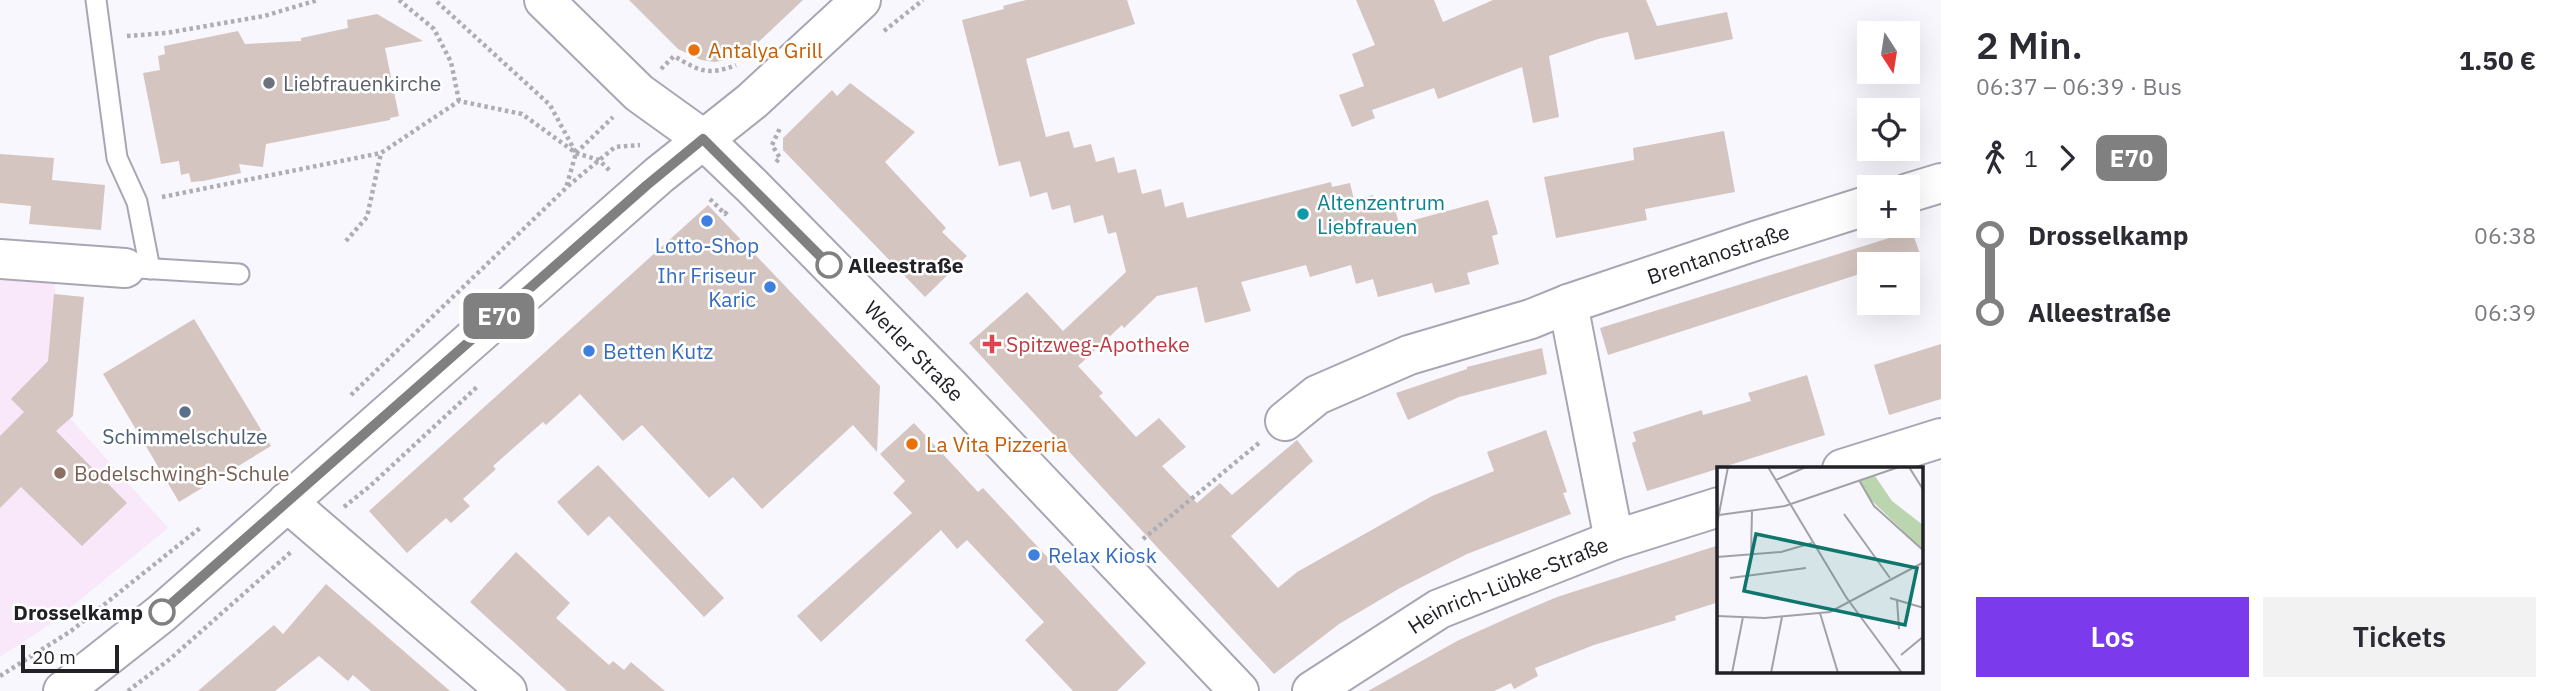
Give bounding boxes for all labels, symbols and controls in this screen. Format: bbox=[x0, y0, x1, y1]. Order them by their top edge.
text: 2 Min. bbox=[1976, 20, 2083, 69]
north arrow bbox=[1857, 21, 1920, 84]
map controls bbox=[1857, 21, 1920, 315]
place label: Antalya Grill bbox=[708, 36, 823, 64]
marker: Antalya Grill bbox=[686, 42, 702, 58]
text: 1.50 € bbox=[2459, 43, 2536, 77]
place label: Liebfrauenkirche bbox=[283, 69, 441, 97]
text: 06:37 – 06:39 · Bus bbox=[1976, 71, 2182, 101]
marker: Liebfrauenkirche bbox=[261, 75, 277, 91]
button: locate bbox=[1857, 98, 1920, 161]
icon: walk bbox=[1976, 139, 2014, 177]
icon: forward bbox=[2048, 139, 2086, 177]
text: E70 bbox=[2110, 142, 2153, 174]
text: 1 bbox=[2024, 143, 2038, 173]
button: + bbox=[1857, 175, 1920, 238]
place label: Altenzentrum Liebfrauen bbox=[1317, 188, 1445, 240]
marker: Altenzentrum Liebfrauen bbox=[1295, 206, 1311, 222]
marker: Lotto-Shop bbox=[699, 213, 715, 229]
street label: Brentanostraße bbox=[1643, 217, 1793, 290]
text: Drosselkamp bbox=[2028, 218, 2189, 252]
text: 06:38 bbox=[2474, 220, 2536, 250]
place label: Lotto-Shop bbox=[655, 231, 759, 259]
place label: Alleestraße bbox=[848, 251, 964, 279]
marker: Alleestraße bbox=[816, 252, 842, 278]
button: − bbox=[1857, 252, 1920, 315]
place label: Ihr Friseur Karic bbox=[657, 261, 756, 313]
marker: Ihr Friseur Karic bbox=[762, 279, 778, 295]
line badge: E70 bbox=[459, 293, 539, 339]
street label: Werler Straße bbox=[858, 294, 970, 407]
text: Alleestraße bbox=[2028, 295, 2171, 329]
text: 06:39 bbox=[2474, 297, 2536, 327]
text: E70 bbox=[477, 300, 521, 332]
place label: Spitzweg-Apotheke bbox=[1006, 330, 1190, 358]
marker: Spitzweg-Apotheke bbox=[984, 336, 1000, 352]
place label: Betten Kutz bbox=[603, 337, 714, 365]
marker: Betten Kutz bbox=[581, 343, 597, 359]
marker: Schimmelschulze bbox=[177, 404, 193, 420]
place label: Schimmelschulze bbox=[102, 422, 268, 450]
place label: La Vita Pizzeria bbox=[926, 430, 1067, 458]
marker: La Vita Pizzeria bbox=[904, 436, 920, 452]
place label: Bodelschwingh-Schule bbox=[74, 459, 290, 487]
marker: Bodelschwingh-Schule bbox=[52, 465, 68, 481]
inset map bbox=[1717, 467, 1924, 674]
street label: Heinrich-Lübke-Straße bbox=[1402, 530, 1612, 640]
place label: Relax Kiosk bbox=[1048, 541, 1157, 569]
marker: Relax Kiosk bbox=[1026, 547, 1042, 563]
button: Los bbox=[1976, 597, 2249, 677]
button: Tickets bbox=[2263, 597, 2536, 677]
place label: Drosselkamp bbox=[13, 598, 143, 626]
marker: Drosselkamp bbox=[149, 599, 175, 625]
scale bar bbox=[21, 642, 119, 674]
text: 20 m bbox=[32, 645, 76, 669]

